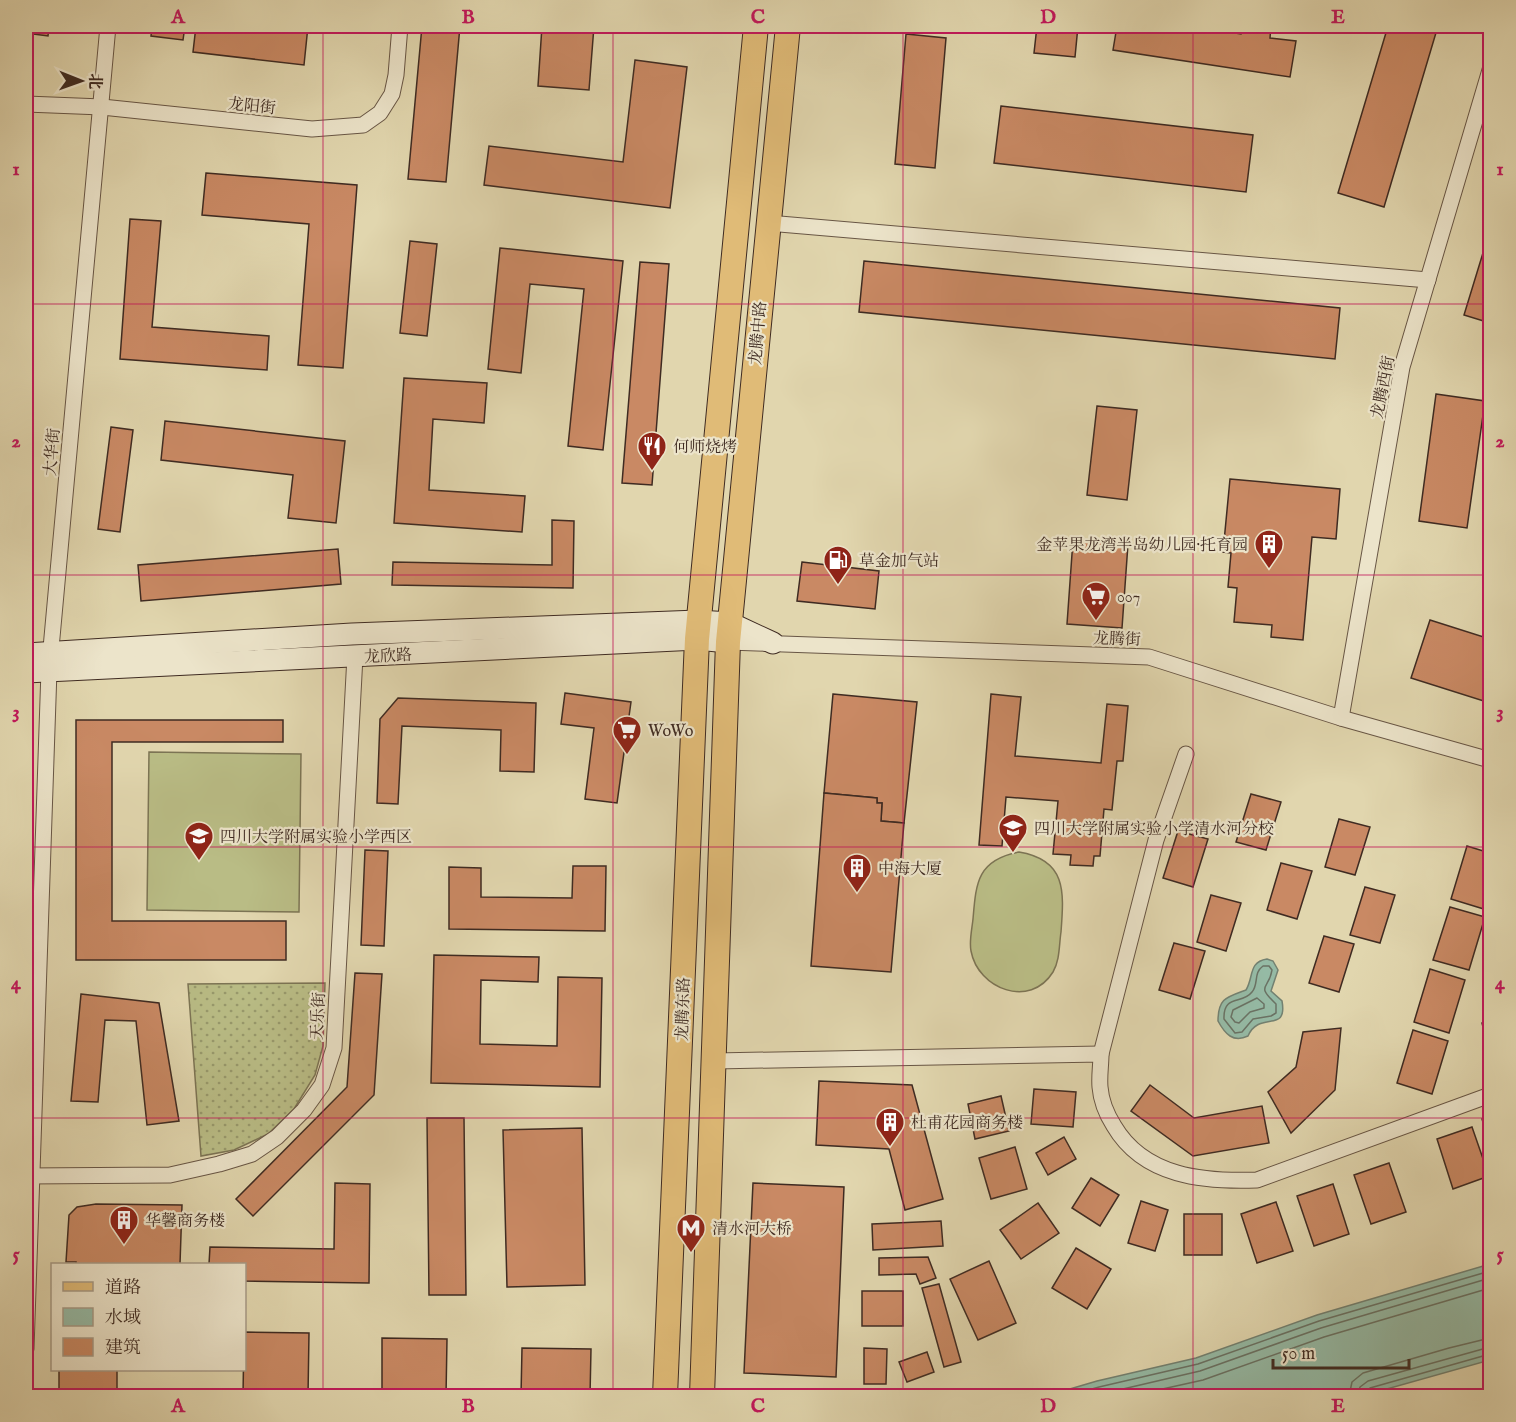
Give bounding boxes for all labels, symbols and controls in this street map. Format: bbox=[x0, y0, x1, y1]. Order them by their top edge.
text: A bbox=[170, 5, 186, 30]
text: B bbox=[461, 5, 475, 30]
text: C bbox=[751, 5, 765, 30]
text: D bbox=[1040, 5, 1056, 30]
text: E bbox=[1331, 5, 1345, 30]
north arrow bbox=[51, 51, 111, 111]
text: 北 bbox=[84, 73, 104, 89]
street label: 龙阳街 bbox=[227, 95, 277, 119]
text: 1 bbox=[12, 157, 20, 182]
text: 1 bbox=[1496, 157, 1504, 182]
street label: 龙腾中路 bbox=[746, 300, 772, 366]
street label: 龙腾西街 bbox=[1368, 354, 1400, 421]
street label: 大华街 bbox=[41, 427, 65, 477]
text: 2 bbox=[11, 429, 21, 454]
text: 2 bbox=[1495, 429, 1505, 454]
restaurant icon: 何师烧烤 bbox=[636, 430, 668, 472]
place label: 何师烧烤 bbox=[673, 438, 737, 458]
building icon: 金苹果龙湾半岛幼儿园·托育园 bbox=[1253, 528, 1285, 570]
place label: 金苹果龙湾半岛幼儿园·托育园 bbox=[1036, 536, 1248, 556]
fuel station icon: 草金加气站 bbox=[822, 544, 854, 586]
place label: 草金加气站 bbox=[859, 552, 939, 572]
supermarket icon: 007 bbox=[1080, 580, 1112, 622]
place label: 007 bbox=[1117, 588, 1140, 608]
street label: 龙腾街 bbox=[1093, 629, 1141, 651]
street label: 龙欣路 bbox=[364, 646, 413, 668]
text: 3 bbox=[12, 700, 20, 725]
text: 3 bbox=[1496, 700, 1504, 725]
supermarket icon: WoWo bbox=[611, 714, 643, 756]
place label: WoWo bbox=[648, 722, 694, 742]
school or university icon: 四川大学附属实验小学清水河分校 bbox=[997, 812, 1029, 854]
school or university icon: 四川大学附属实验小学西区 bbox=[183, 820, 215, 862]
place label: 四川大学附属实验小学清水河分校 bbox=[1034, 820, 1274, 840]
place label: 四川大学附属实验小学西区 bbox=[220, 828, 412, 848]
building icon: 中海大厦 bbox=[841, 852, 873, 894]
place label: 中海大厦 bbox=[878, 860, 942, 880]
text: 4 bbox=[11, 971, 22, 996]
text: 4 bbox=[1495, 971, 1506, 996]
street label: 龙腾东路 bbox=[673, 977, 695, 1041]
street label: 天乐街 bbox=[308, 992, 330, 1041]
building icon: 杜甫花园商务楼 bbox=[874, 1106, 906, 1148]
place label: 杜甫花园商务楼 bbox=[911, 1114, 1023, 1134]
building icon: 华馨商务楼 bbox=[108, 1204, 140, 1246]
place label: 华馨商务楼 bbox=[145, 1212, 225, 1232]
metro station icon: 清水河大桥 bbox=[675, 1212, 707, 1254]
place label: 清水河大桥 bbox=[712, 1220, 792, 1240]
text: 5 bbox=[12, 1242, 20, 1267]
text: 5 bbox=[1496, 1242, 1504, 1267]
legend bbox=[51, 1263, 246, 1371]
text: 道路 bbox=[105, 1277, 141, 1300]
text: 水域 bbox=[105, 1307, 141, 1330]
scale bar bbox=[1273, 1332, 1410, 1370]
text: 建筑 bbox=[105, 1337, 141, 1360]
text: 50 m bbox=[1282, 1343, 1315, 1366]
text: A bbox=[170, 1394, 186, 1419]
text: B bbox=[461, 1394, 475, 1419]
text: C bbox=[751, 1394, 765, 1419]
text: D bbox=[1040, 1394, 1056, 1419]
text: E bbox=[1331, 1394, 1345, 1419]

